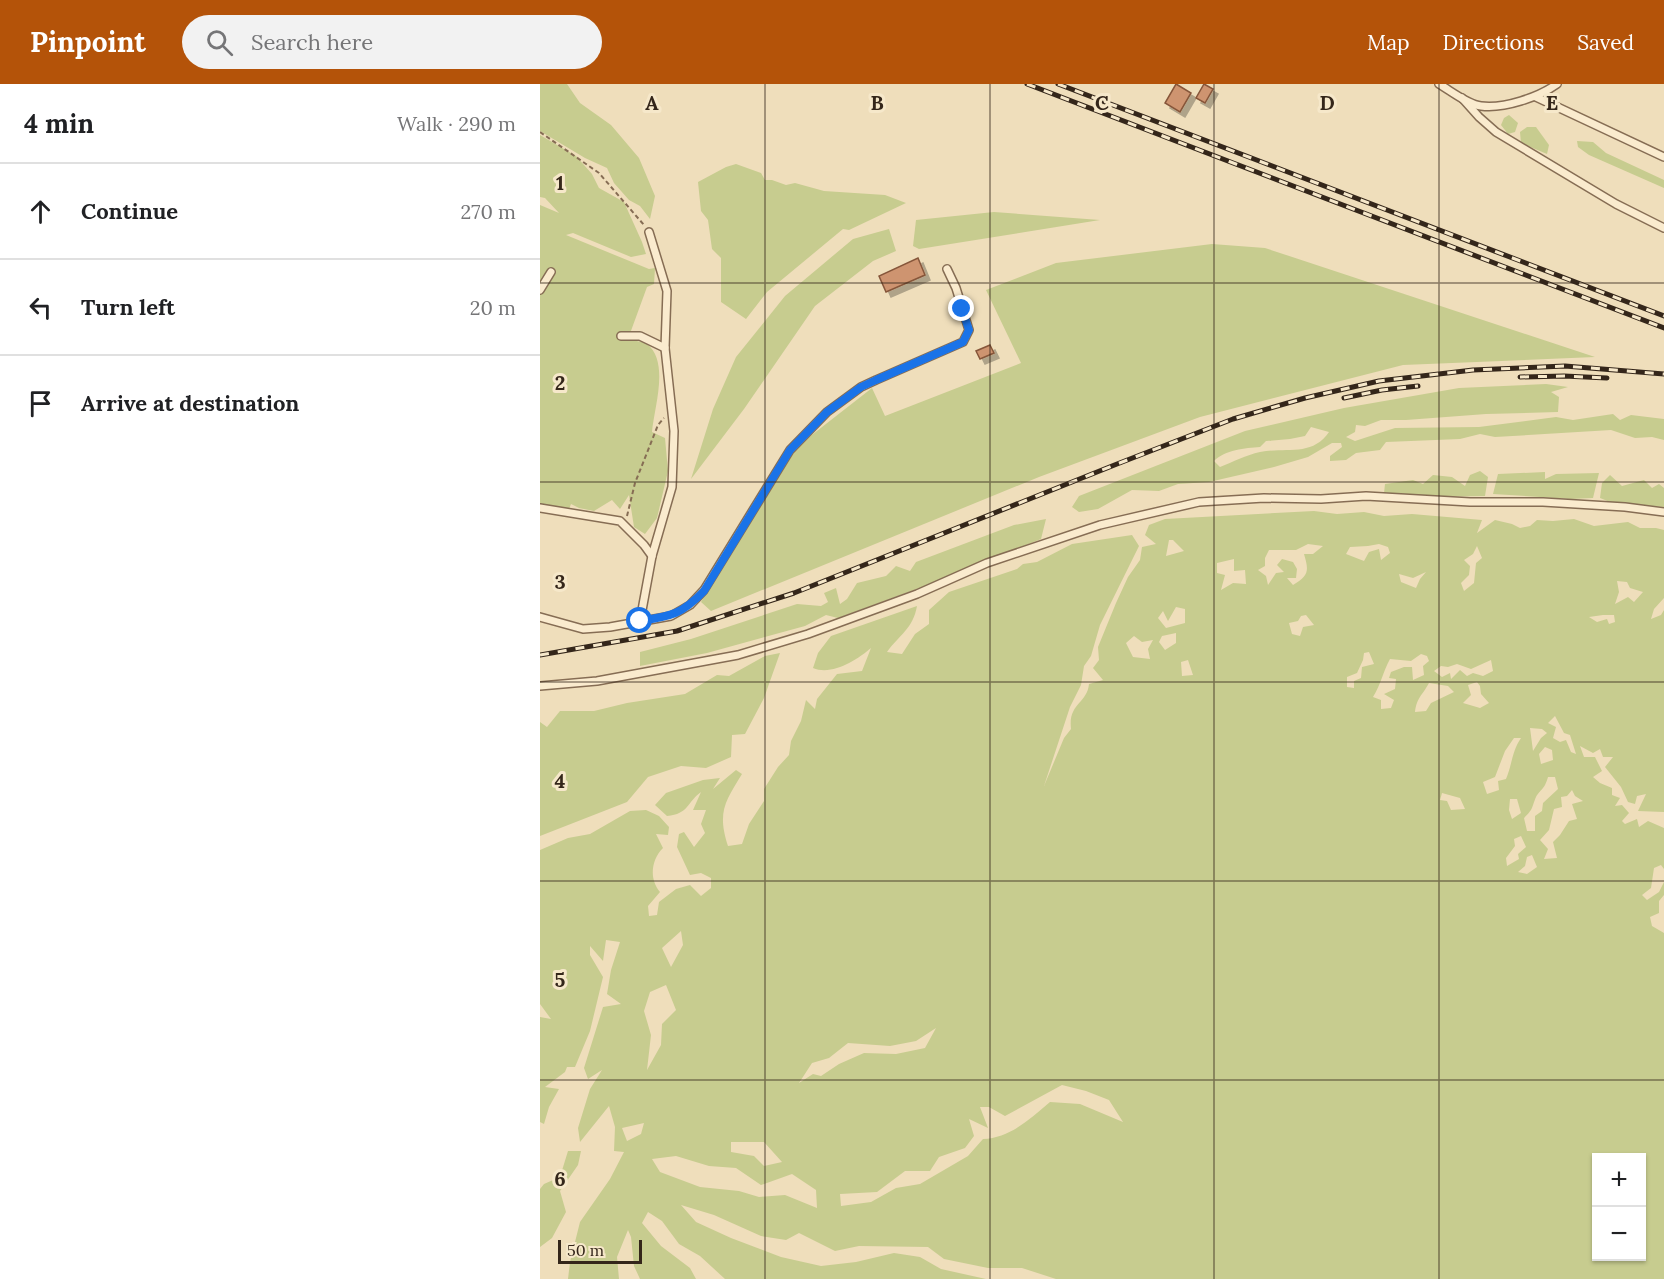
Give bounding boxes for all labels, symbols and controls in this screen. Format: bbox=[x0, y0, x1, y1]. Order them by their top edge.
search box bbox=[182, 15, 602, 69]
text: Pinpoint bbox=[30, 24, 146, 60]
icon: search bbox=[203, 26, 236, 59]
text: Search here bbox=[251, 28, 373, 56]
text: Map bbox=[1367, 29, 1410, 56]
text: Directions bbox=[1443, 29, 1544, 56]
text: Saved bbox=[1577, 29, 1634, 56]
text: A bbox=[645, 90, 659, 115]
text: B bbox=[870, 90, 884, 115]
text: C bbox=[1095, 90, 1109, 115]
text: D bbox=[1319, 90, 1335, 115]
text: E bbox=[1546, 90, 1558, 115]
text: 4 min bbox=[24, 107, 94, 140]
text: Walk · 290 m bbox=[397, 111, 516, 136]
text: 1 bbox=[556, 170, 564, 195]
icon: ahead bbox=[24, 195, 57, 228]
text: Continue bbox=[81, 197, 178, 225]
text: 270 m bbox=[460, 199, 516, 224]
icon: left bbox=[24, 291, 57, 324]
text: Turn left bbox=[81, 293, 175, 321]
text: 20 m bbox=[470, 295, 516, 320]
route end bbox=[948, 295, 974, 321]
text: 2 bbox=[555, 370, 565, 395]
icon: arrive bbox=[24, 387, 57, 420]
text: Arrive at destination bbox=[81, 389, 299, 417]
text: 3 bbox=[554, 569, 566, 594]
route start bbox=[626, 607, 652, 633]
text: 4 bbox=[555, 768, 566, 793]
text: 5 bbox=[555, 967, 566, 992]
map controls bbox=[1592, 1153, 1646, 1261]
button: + bbox=[1592, 1153, 1646, 1207]
text: 6 bbox=[554, 1166, 566, 1191]
button: − bbox=[1592, 1207, 1646, 1261]
scale bar bbox=[558, 1237, 642, 1264]
text: 50 m bbox=[567, 1240, 604, 1260]

